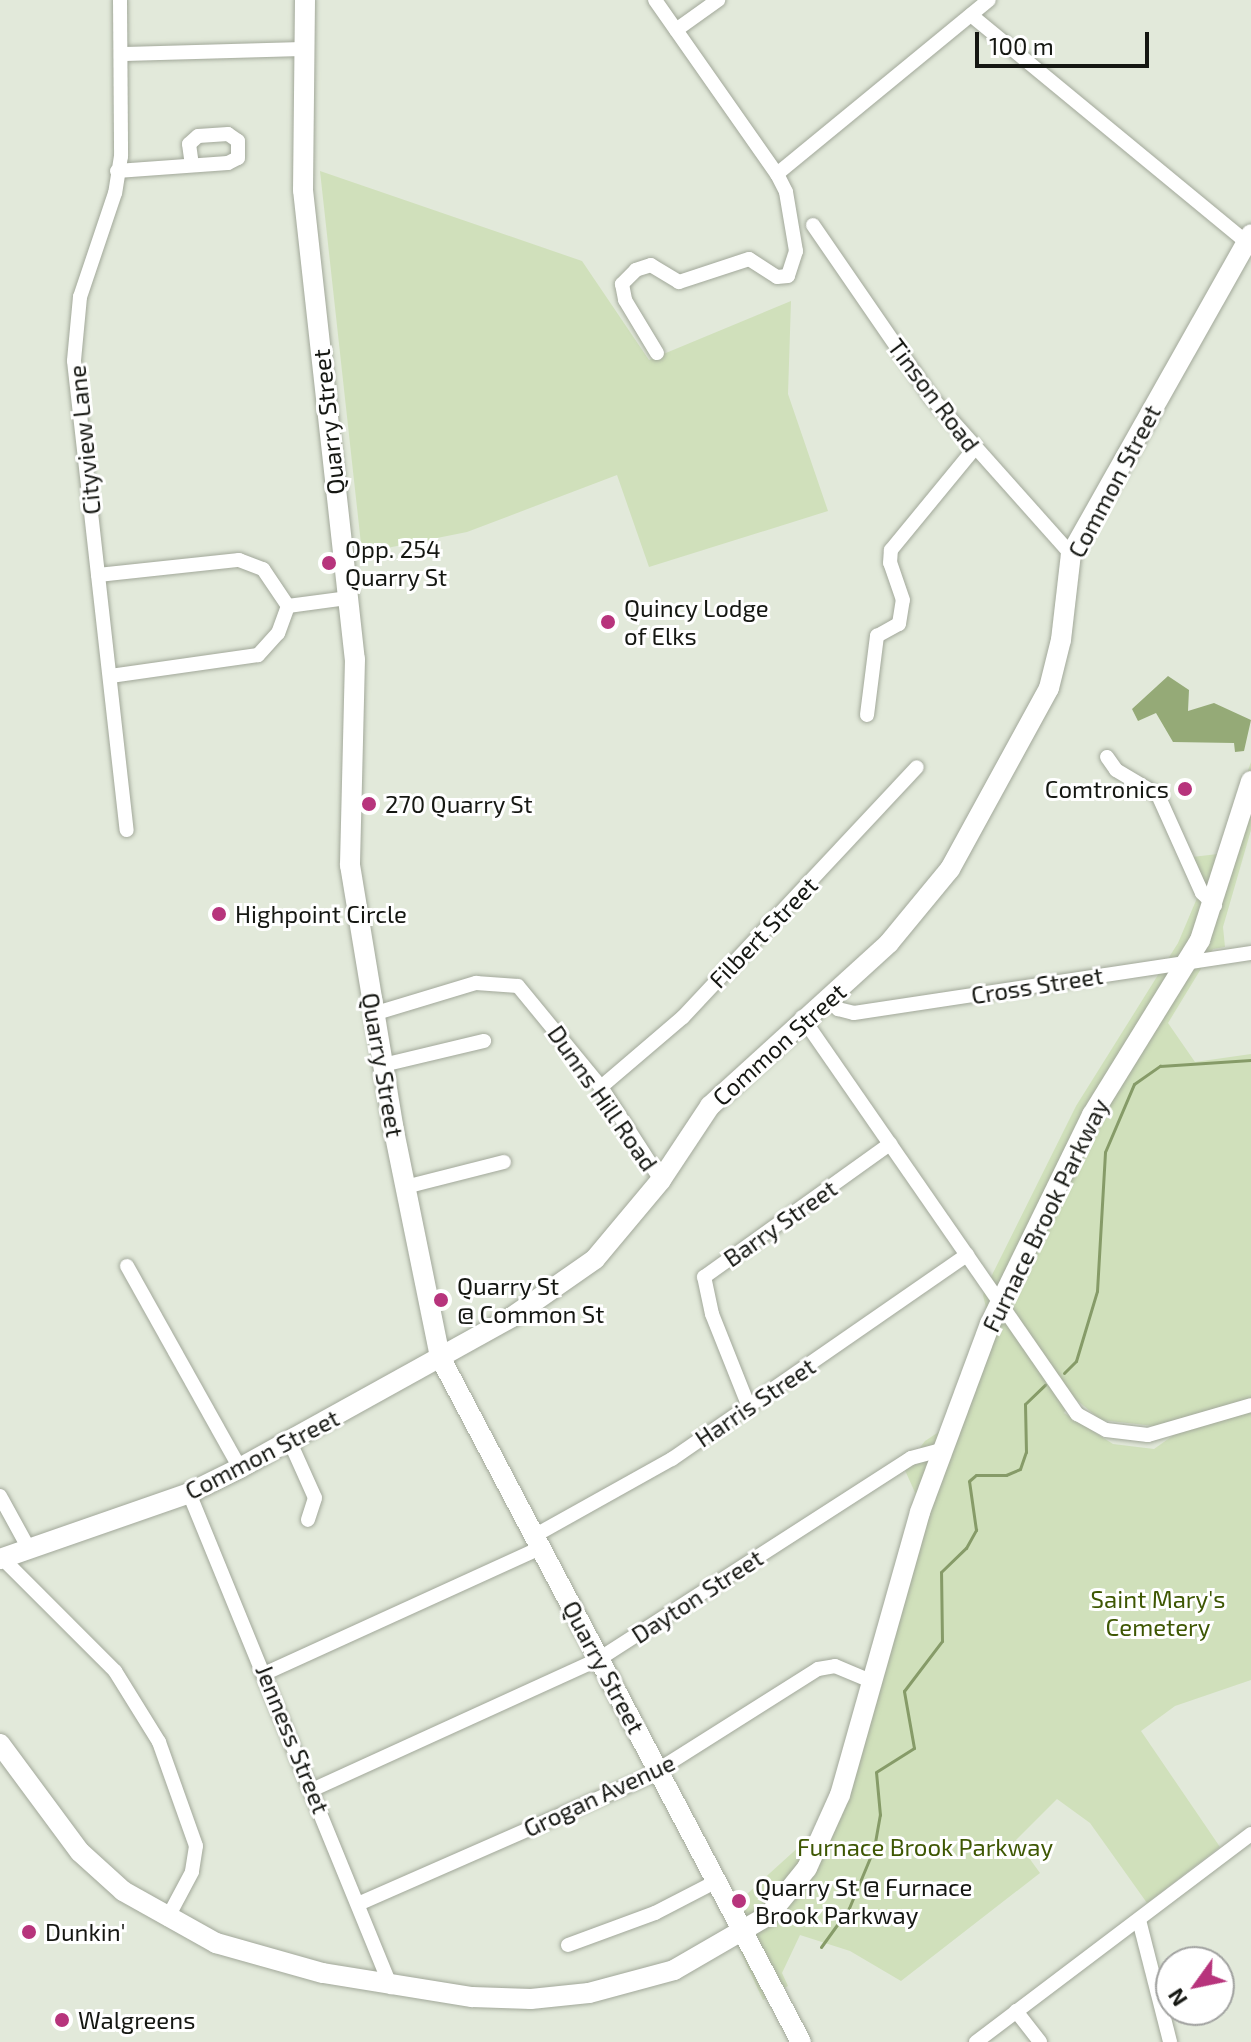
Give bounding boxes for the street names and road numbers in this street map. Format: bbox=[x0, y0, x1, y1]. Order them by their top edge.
street label: Tinson Road bbox=[882, 333, 986, 457]
street label: Quarry Street bbox=[306, 347, 350, 497]
street label: Cityview Lane bbox=[62, 364, 106, 516]
street label: Common Street bbox=[1062, 400, 1166, 562]
street label: Filbert Street bbox=[703, 870, 823, 994]
street label: Cross Street bbox=[969, 960, 1105, 1010]
street label: Common Street bbox=[707, 977, 851, 1111]
street label: Quarry Street bbox=[356, 990, 410, 1140]
street label: Dunns Hill Road bbox=[542, 1019, 664, 1177]
street label: Furnace Brook Parkway bbox=[976, 1093, 1114, 1337]
street label: Barry Street bbox=[718, 1173, 842, 1273]
street label: Harris Street bbox=[689, 1351, 821, 1453]
street label: Common Street bbox=[180, 1403, 344, 1505]
street label: Dayton Street bbox=[626, 1543, 768, 1649]
street label: Quarry Street bbox=[557, 1595, 651, 1739]
street label: Jenness Street bbox=[250, 1660, 336, 1818]
street label: Grogan Avenue bbox=[519, 1747, 679, 1843]

